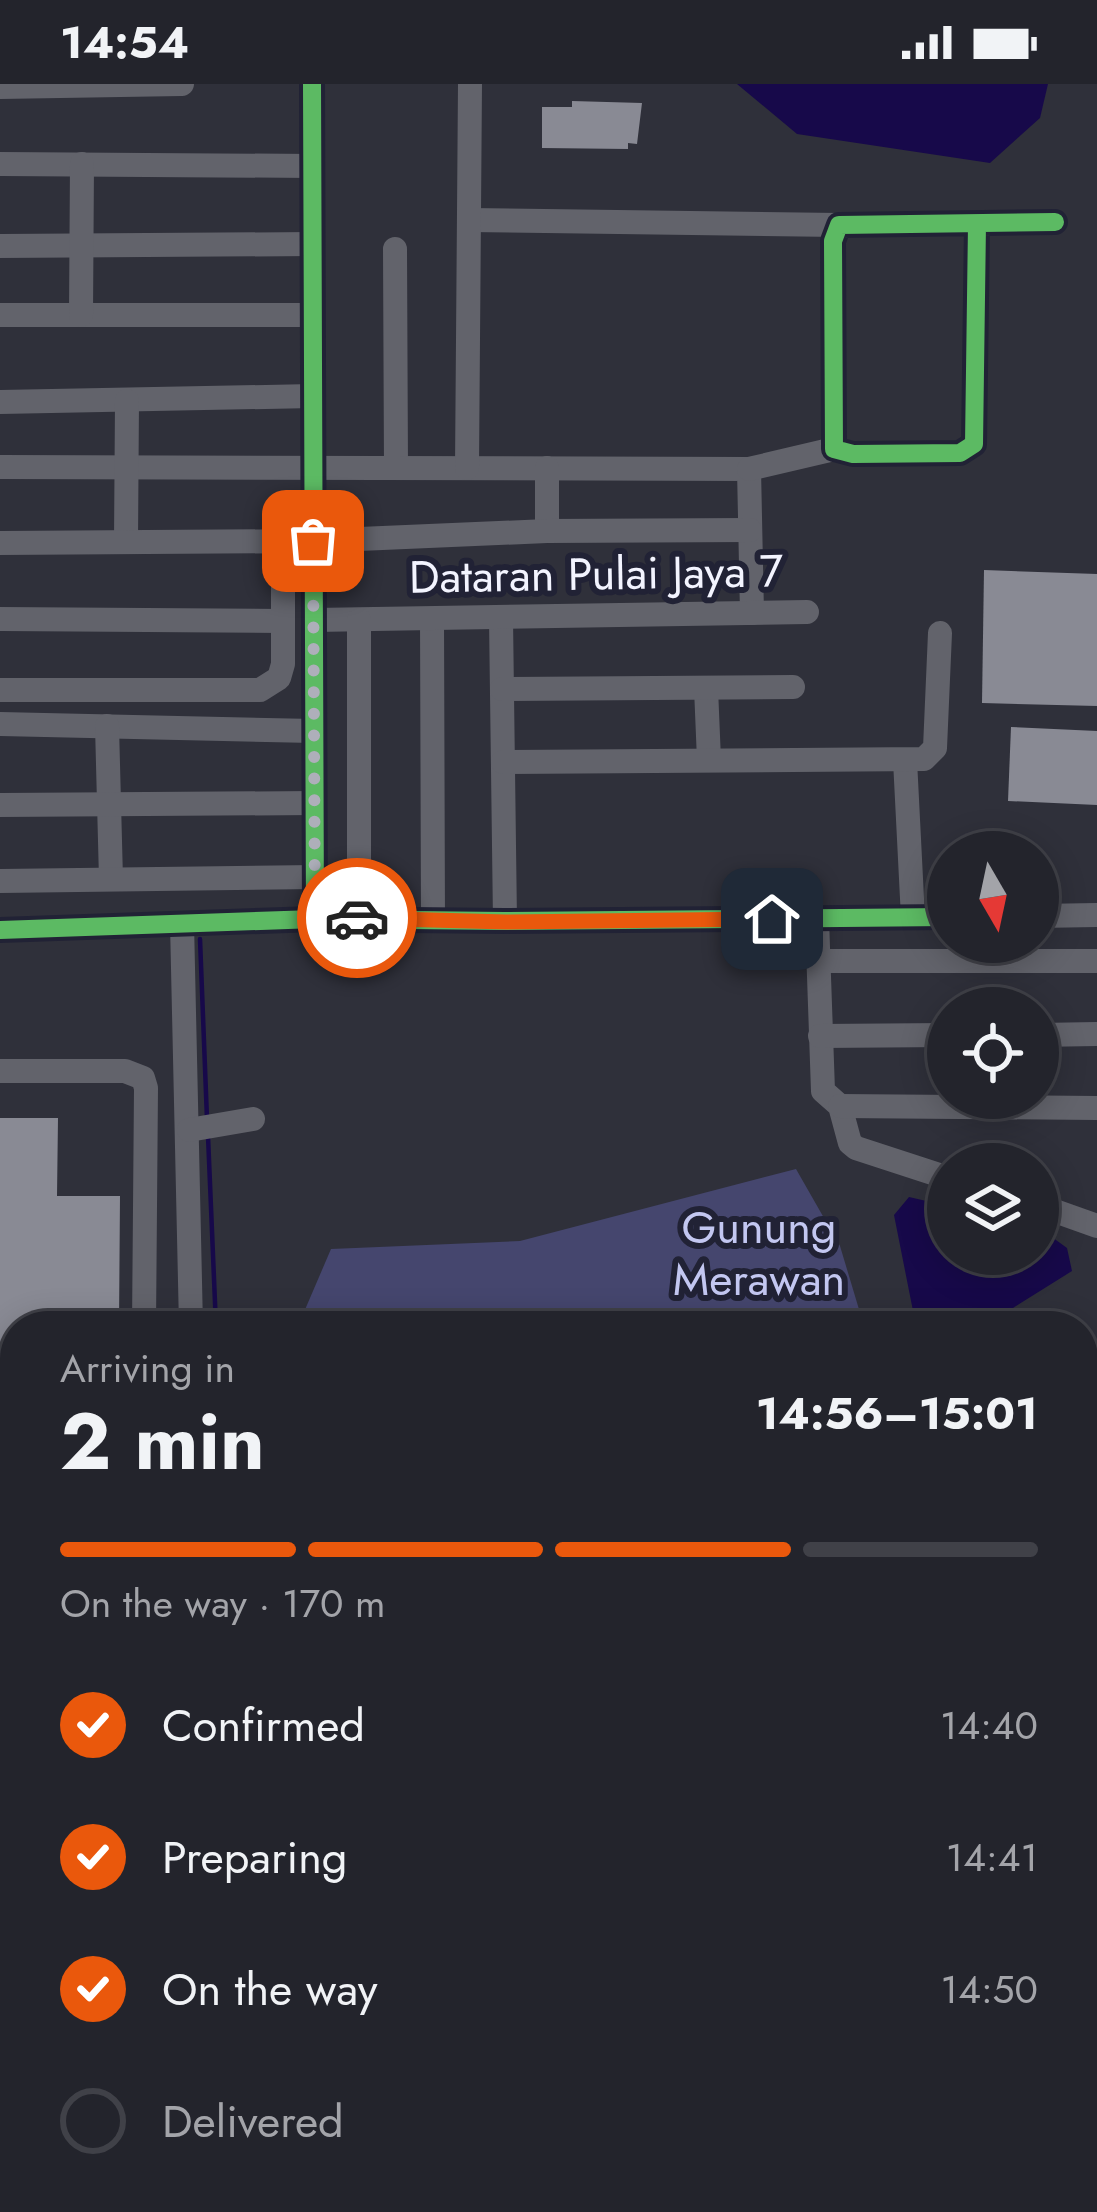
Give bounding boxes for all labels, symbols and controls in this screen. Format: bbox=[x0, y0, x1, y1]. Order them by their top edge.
text: 14:54 bbox=[60, 10, 189, 75]
pin bbox=[262, 490, 364, 592]
icon: bag bbox=[280, 508, 346, 574]
street label: Dataran Pulai Jaya 7 bbox=[408, 538, 784, 610]
north arrow bbox=[927, 831, 1059, 963]
map controls bbox=[927, 831, 1059, 1275]
courier bbox=[297, 858, 417, 978]
pin bbox=[721, 868, 823, 970]
icon: car bbox=[324, 885, 390, 951]
icon: home bbox=[739, 886, 805, 952]
button: locate bbox=[927, 987, 1059, 1119]
button: layers bbox=[927, 1143, 1059, 1275]
park label: Gunung Merawan bbox=[673, 1195, 845, 1312]
text: Arriving in bbox=[60, 1340, 235, 1397]
text: 14:56–15:01 bbox=[756, 1381, 1038, 1446]
text: 2 min bbox=[60, 1386, 265, 1498]
text: On the way · 170 m bbox=[60, 1575, 386, 1632]
icon: check bbox=[60, 1692, 126, 1758]
text: Confirmed bbox=[162, 1693, 365, 1758]
text: 14:40 bbox=[940, 1697, 1038, 1754]
icon: check bbox=[60, 1824, 126, 1890]
text: Preparing bbox=[162, 1825, 347, 1890]
text: 14:41 bbox=[946, 1829, 1038, 1886]
icon: check bbox=[60, 1956, 126, 2022]
text: On the way bbox=[162, 1957, 378, 2022]
text: 14:50 bbox=[941, 1961, 1038, 2018]
text: Delivered bbox=[162, 2089, 344, 2154]

